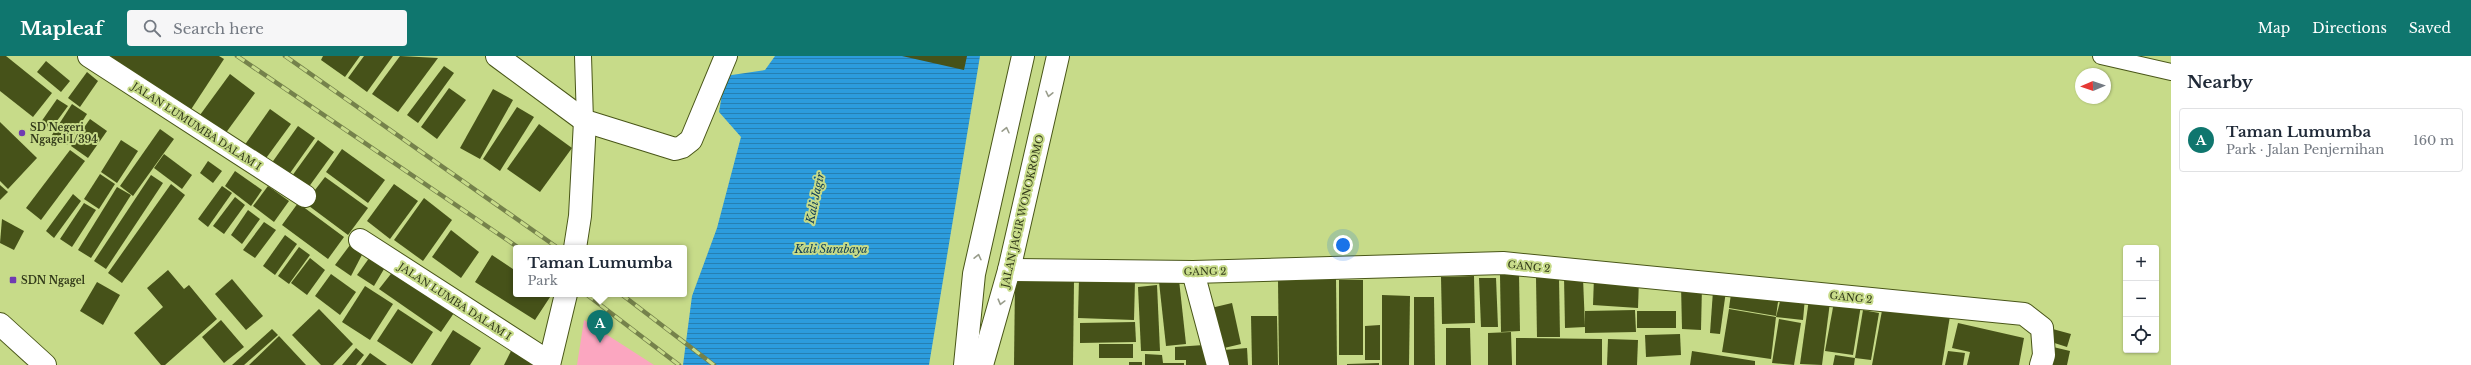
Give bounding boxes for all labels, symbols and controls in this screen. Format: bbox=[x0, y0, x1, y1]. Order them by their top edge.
search box bbox=[127, 10, 407, 46]
text: Mapleaf bbox=[20, 17, 103, 40]
icon: search bbox=[141, 17, 163, 39]
text: Search here bbox=[173, 19, 264, 38]
text: Map bbox=[2258, 19, 2290, 37]
text: Directions bbox=[2312, 19, 2387, 37]
text: Saved bbox=[2409, 19, 2451, 37]
north arrow bbox=[2075, 68, 2111, 104]
text: Nearby bbox=[2187, 72, 2253, 93]
street label: JALAN LUMUMBA DALAM I bbox=[128, 79, 264, 173]
one-way arrow bbox=[1046, 91, 1054, 97]
place label: SD Negeri Ngagel I/394 bbox=[30, 121, 98, 146]
text: Taman Lumumba bbox=[2226, 122, 2371, 141]
one-way arrow bbox=[1002, 127, 1010, 133]
marker: SD Negeri Ngagel I/394 bbox=[17, 128, 27, 138]
text: A bbox=[2196, 132, 2206, 149]
text: 160 m bbox=[2413, 132, 2454, 149]
street label: JALAN JAGIR WONOKROMO bbox=[998, 133, 1046, 291]
text: Park · Jalan Penjernihan bbox=[2226, 141, 2384, 158]
water label: Kali Jagir bbox=[803, 170, 827, 226]
your location bbox=[1333, 235, 1353, 255]
water label: Kali Surabaya bbox=[793, 242, 868, 256]
popup bbox=[513, 245, 687, 297]
map controls bbox=[2123, 245, 2159, 353]
button: + bbox=[2123, 245, 2159, 281]
text: Taman Lumumba bbox=[527, 253, 673, 272]
one-way arrow bbox=[973, 254, 981, 260]
street label: GANG 2 bbox=[1507, 258, 1551, 275]
street label: JALAN LUMBA DALAM I bbox=[394, 259, 514, 343]
street label: GANG 2 bbox=[1184, 265, 1226, 278]
text: Park bbox=[527, 272, 558, 289]
place label: SDN Ngagel bbox=[21, 274, 86, 287]
marker: SDN Ngagel bbox=[8, 275, 18, 285]
button: − bbox=[2123, 281, 2159, 317]
street label: GANG 2 bbox=[1829, 289, 1873, 306]
one-way arrow bbox=[997, 299, 1005, 306]
pin: A bbox=[587, 310, 613, 343]
button: locate bbox=[2123, 317, 2159, 353]

